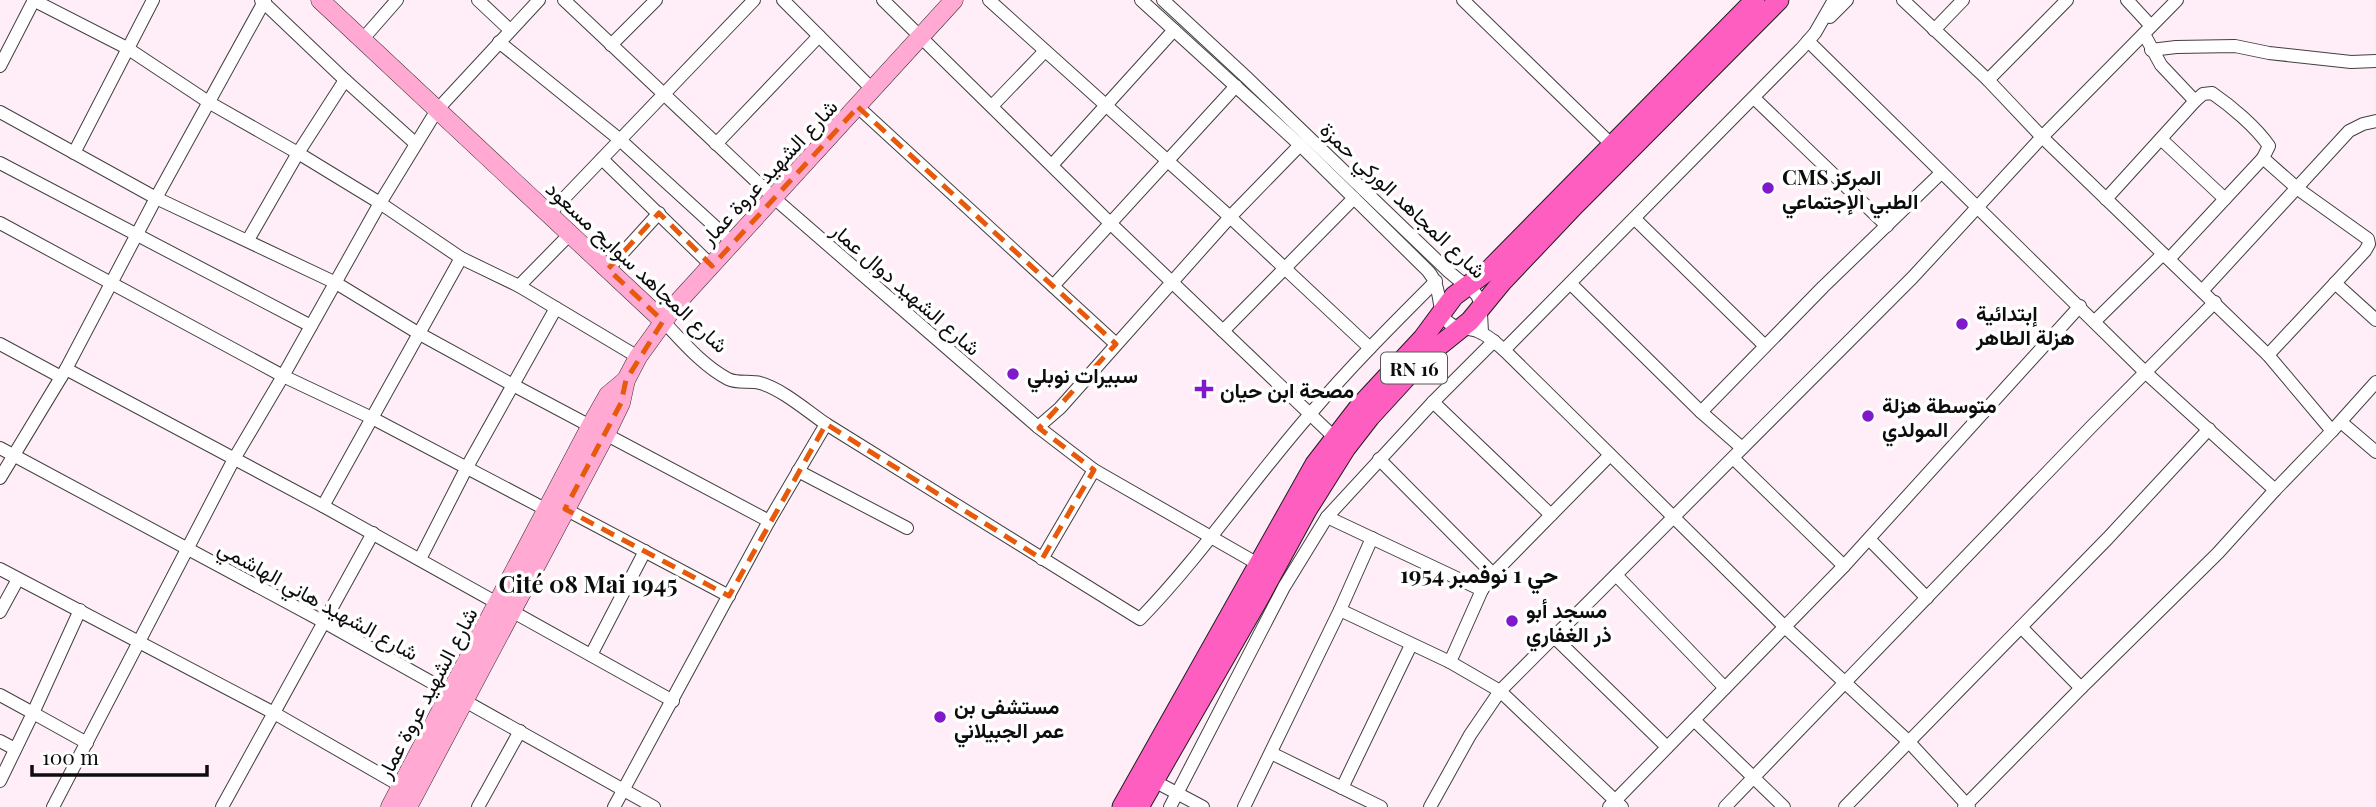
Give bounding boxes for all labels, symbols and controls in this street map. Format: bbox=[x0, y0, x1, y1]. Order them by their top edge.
street label: شارع الشهيد عروة عمار bbox=[693, 92, 844, 252]
street label: شارع المجاهد الوركي حمزة bbox=[1312, 115, 1493, 287]
place label: CMS المركز الطبي الإجتماعي bbox=[1782, 162, 1918, 219]
street label: شارع المجاهد سوايح مسعود bbox=[539, 174, 735, 359]
marker: CMS المركز الطبي الإجتماعي bbox=[1760, 180, 1776, 196]
street label: شارع الشهيد دوال عمار bbox=[824, 215, 988, 362]
place label: إبتدائية هزلة الطاهر bbox=[1975, 298, 2075, 351]
marker: إبتدائية هزلة الطاهر bbox=[1954, 316, 1970, 332]
road number: RN 16 bbox=[1381, 352, 1447, 384]
place label: سبيرات نوبلي bbox=[1027, 360, 1138, 393]
marker: سبيرات نوبلي bbox=[1005, 366, 1021, 382]
place label: مصحة ابن حيان bbox=[1220, 375, 1354, 403]
marker: مصحة ابن حيان bbox=[1194, 379, 1214, 399]
place label: متوسطة هزلة المولدي bbox=[1882, 390, 1997, 447]
marker: متوسطة هزلة المولدي bbox=[1860, 408, 1876, 424]
street label: شارع الشهيد هاني الهاشمي bbox=[211, 532, 424, 670]
district label: حي 1 نوفمبر 1954 bbox=[1400, 558, 1558, 595]
district label: Cité 08 Mai 1945 bbox=[499, 567, 677, 599]
place label: مسجد أبو ذر الغفاري bbox=[1526, 595, 1612, 652]
street label: شارع الشهيد عروة عمار bbox=[369, 602, 485, 784]
marker: مسجد أبو ذر الغفاري bbox=[1504, 613, 1520, 629]
place label: مستشفى بن عمر الجبيلاني bbox=[954, 691, 1064, 748]
marker: مستشفى بن عمر الجبيلاني bbox=[932, 709, 948, 725]
scale bar bbox=[32, 734, 206, 778]
text: 100 m bbox=[42, 742, 99, 770]

